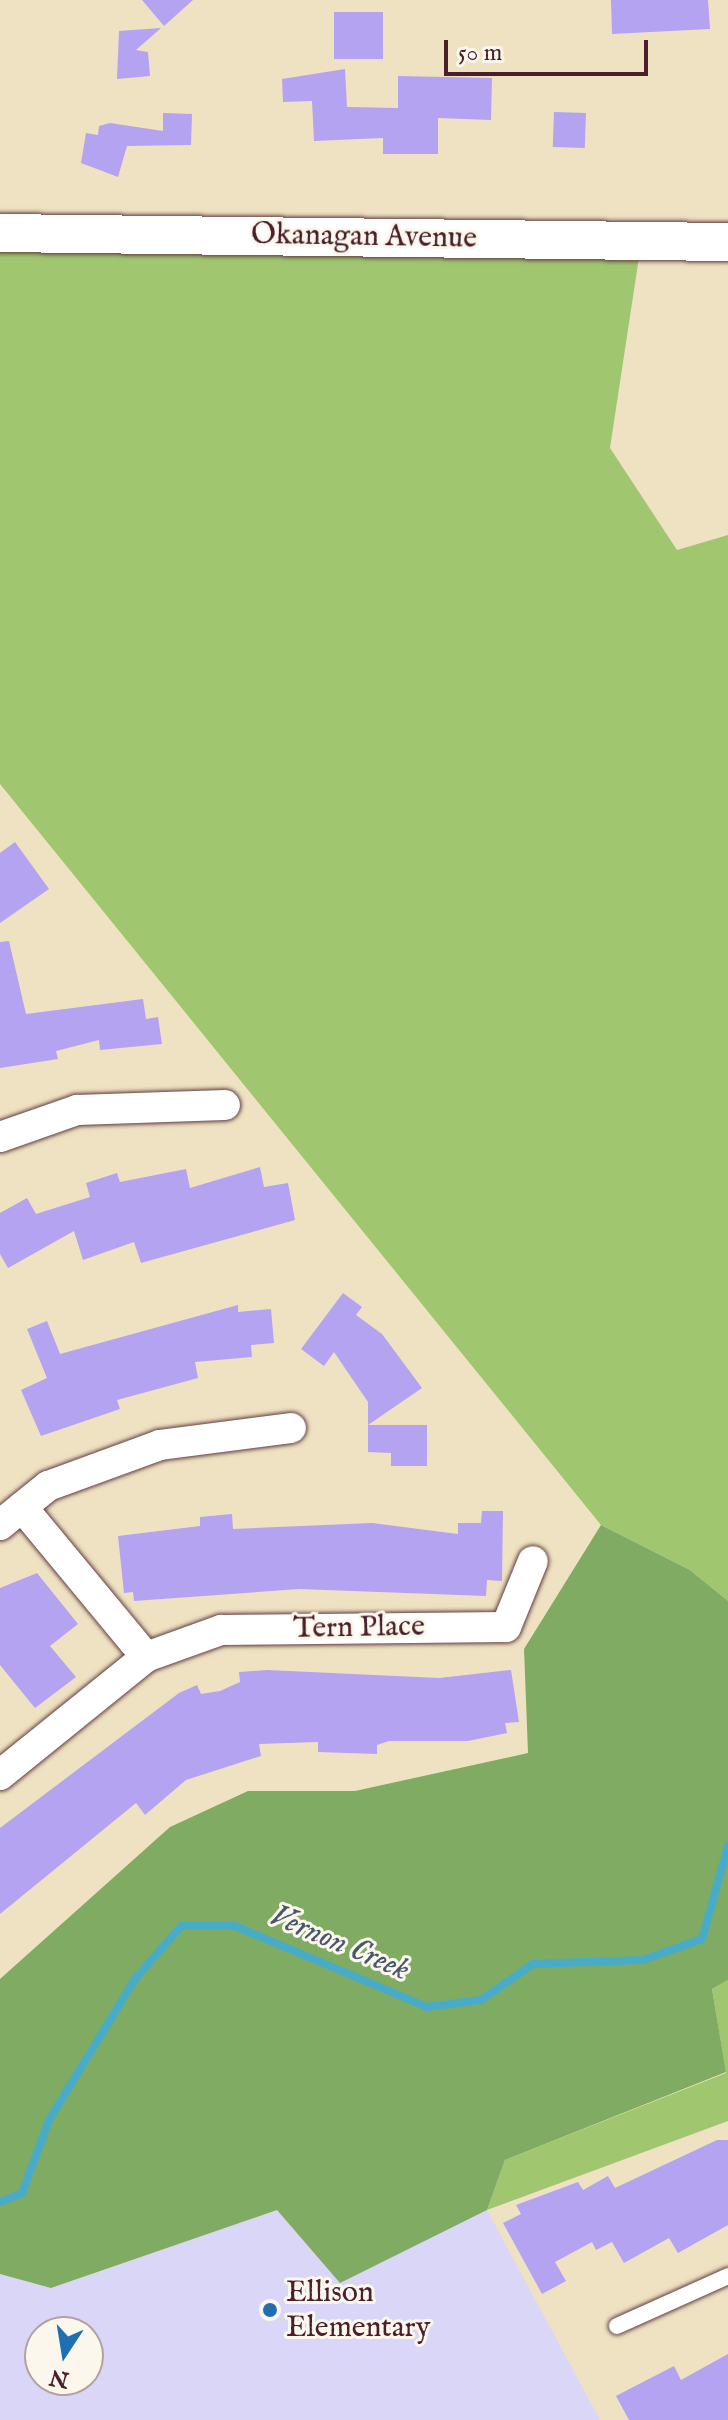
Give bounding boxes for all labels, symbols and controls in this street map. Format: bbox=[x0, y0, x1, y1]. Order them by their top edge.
scale bar bbox=[448, 24, 652, 74]
text: 50 m bbox=[458, 38, 502, 69]
street label: Okanagan Avenue bbox=[251, 217, 477, 257]
street label: Tern Place bbox=[293, 1609, 425, 1647]
water label: Vernon Creek bbox=[264, 1897, 414, 1991]
place label: Ellison Elementary bbox=[286, 2275, 430, 2346]
marker: Ellison Elementary bbox=[261, 2301, 279, 2319]
north arrow bbox=[24, 2316, 104, 2396]
text: N bbox=[47, 2362, 72, 2393]

